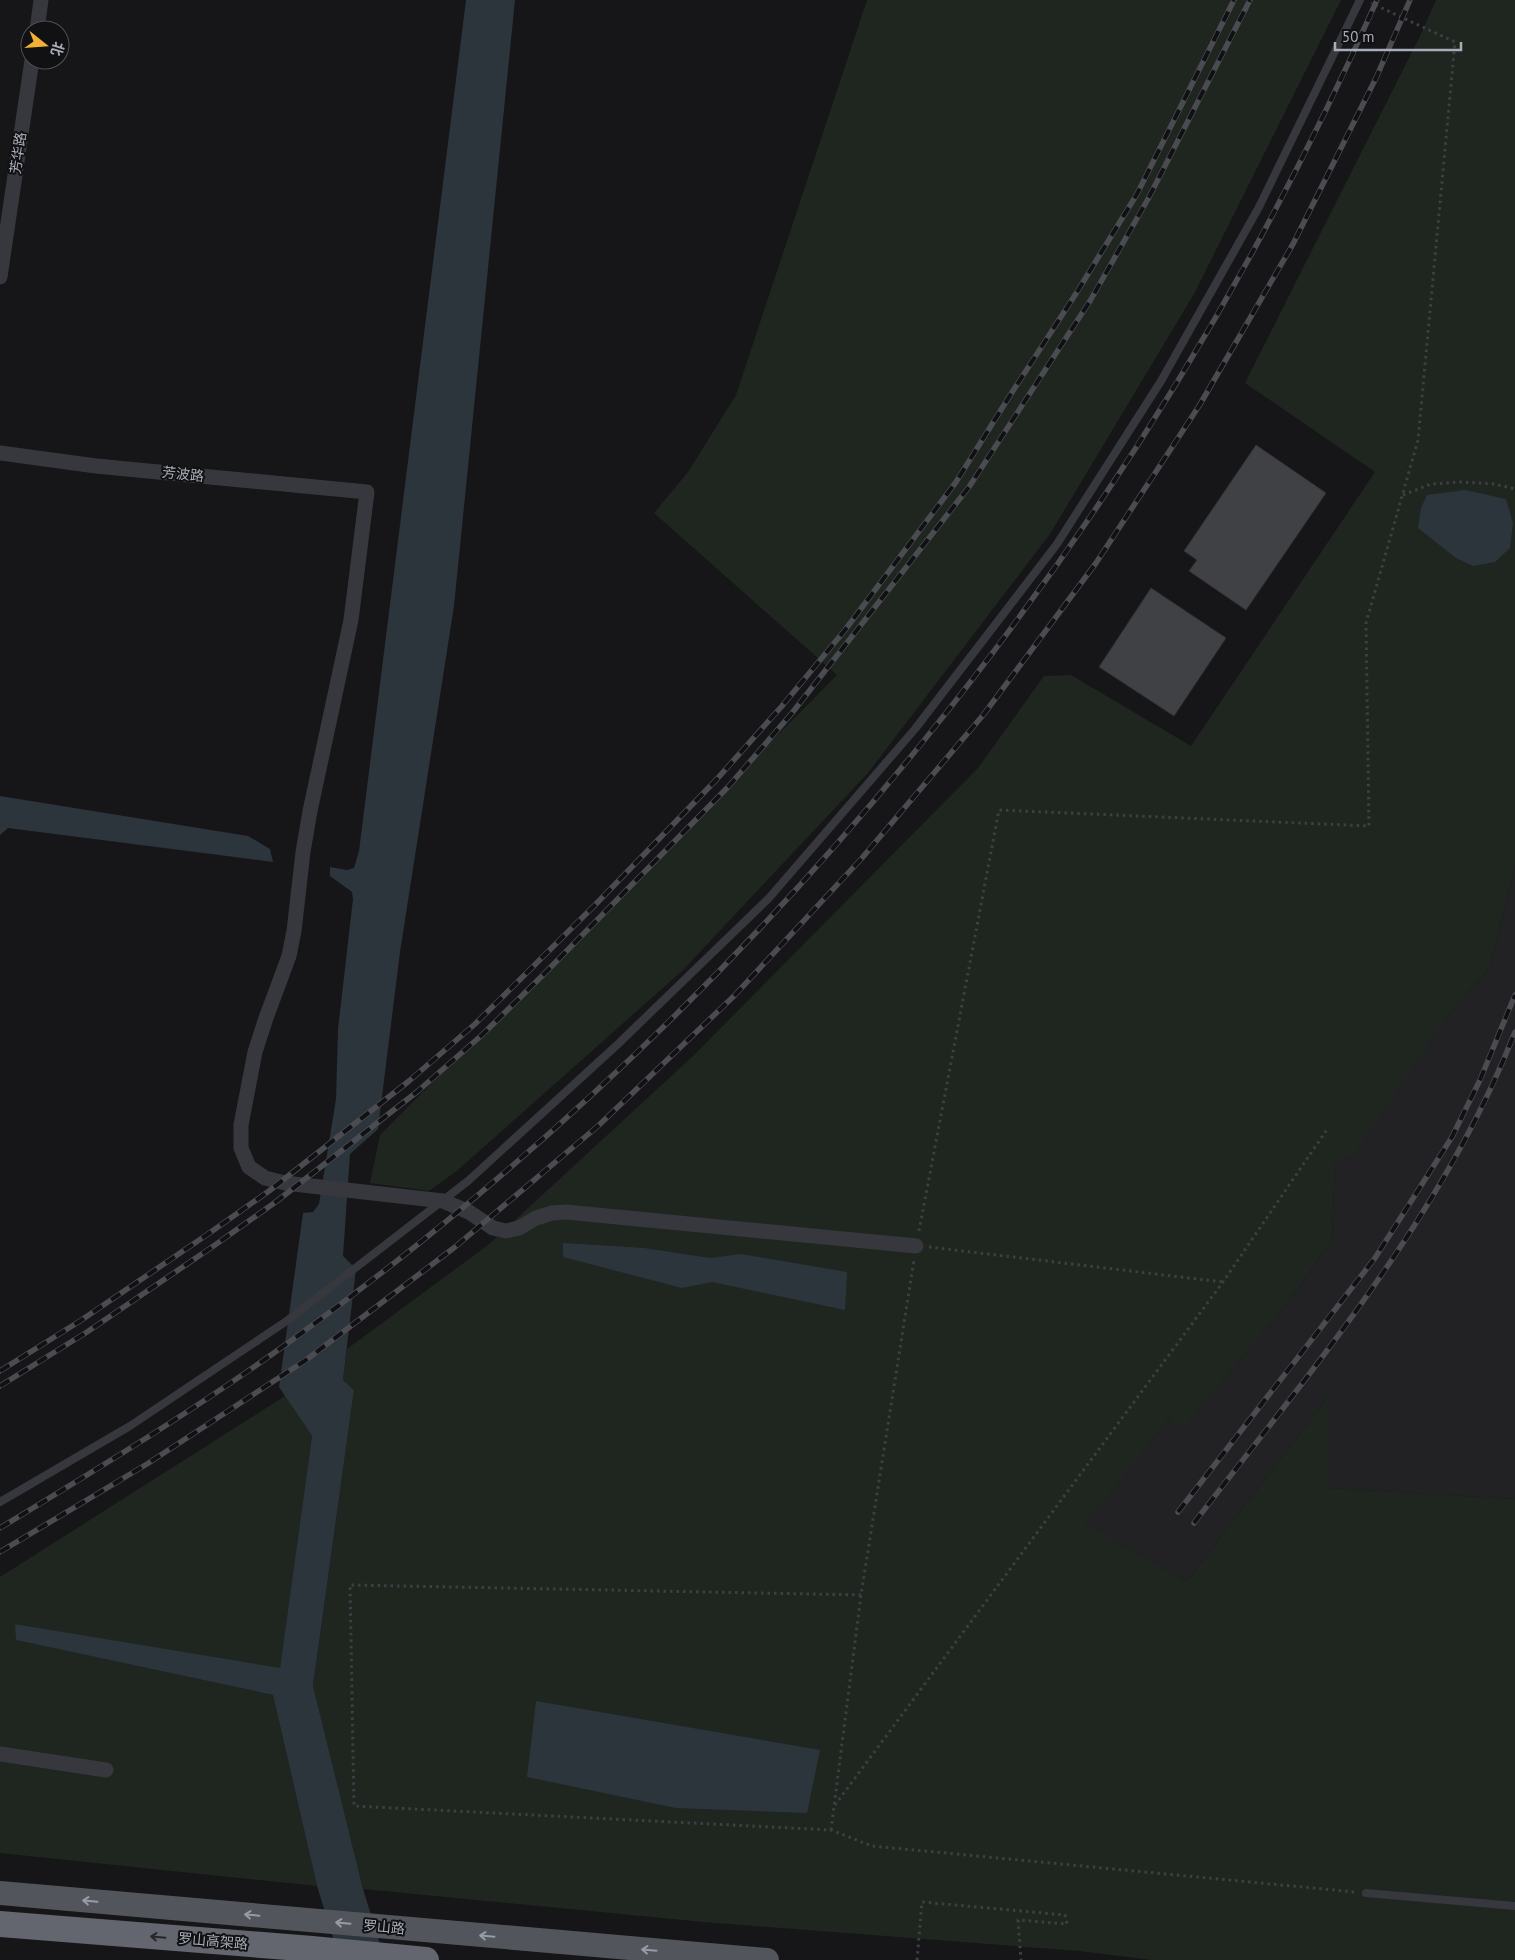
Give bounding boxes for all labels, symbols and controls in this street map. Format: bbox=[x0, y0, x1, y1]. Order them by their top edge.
north arrow bbox=[20, 20, 70, 70]
scale bar bbox=[1335, 20, 1461, 52]
text: 50 m bbox=[1342, 27, 1375, 46]
text: 北 bbox=[47, 39, 68, 58]
street label: 芳华路 bbox=[6, 131, 30, 175]
street label: 芳波路 bbox=[161, 463, 205, 485]
one-way arrow bbox=[82, 1896, 98, 1906]
one-way arrow bbox=[244, 1910, 260, 1920]
street label: 罗山路 bbox=[362, 1916, 406, 1938]
one-way arrow bbox=[336, 1918, 352, 1928]
street label: 罗山高架路 bbox=[177, 1929, 249, 1953]
one-way arrow bbox=[479, 1931, 495, 1940]
one-way arrow bbox=[151, 1932, 167, 1941]
one-way arrow bbox=[641, 1945, 657, 1955]

